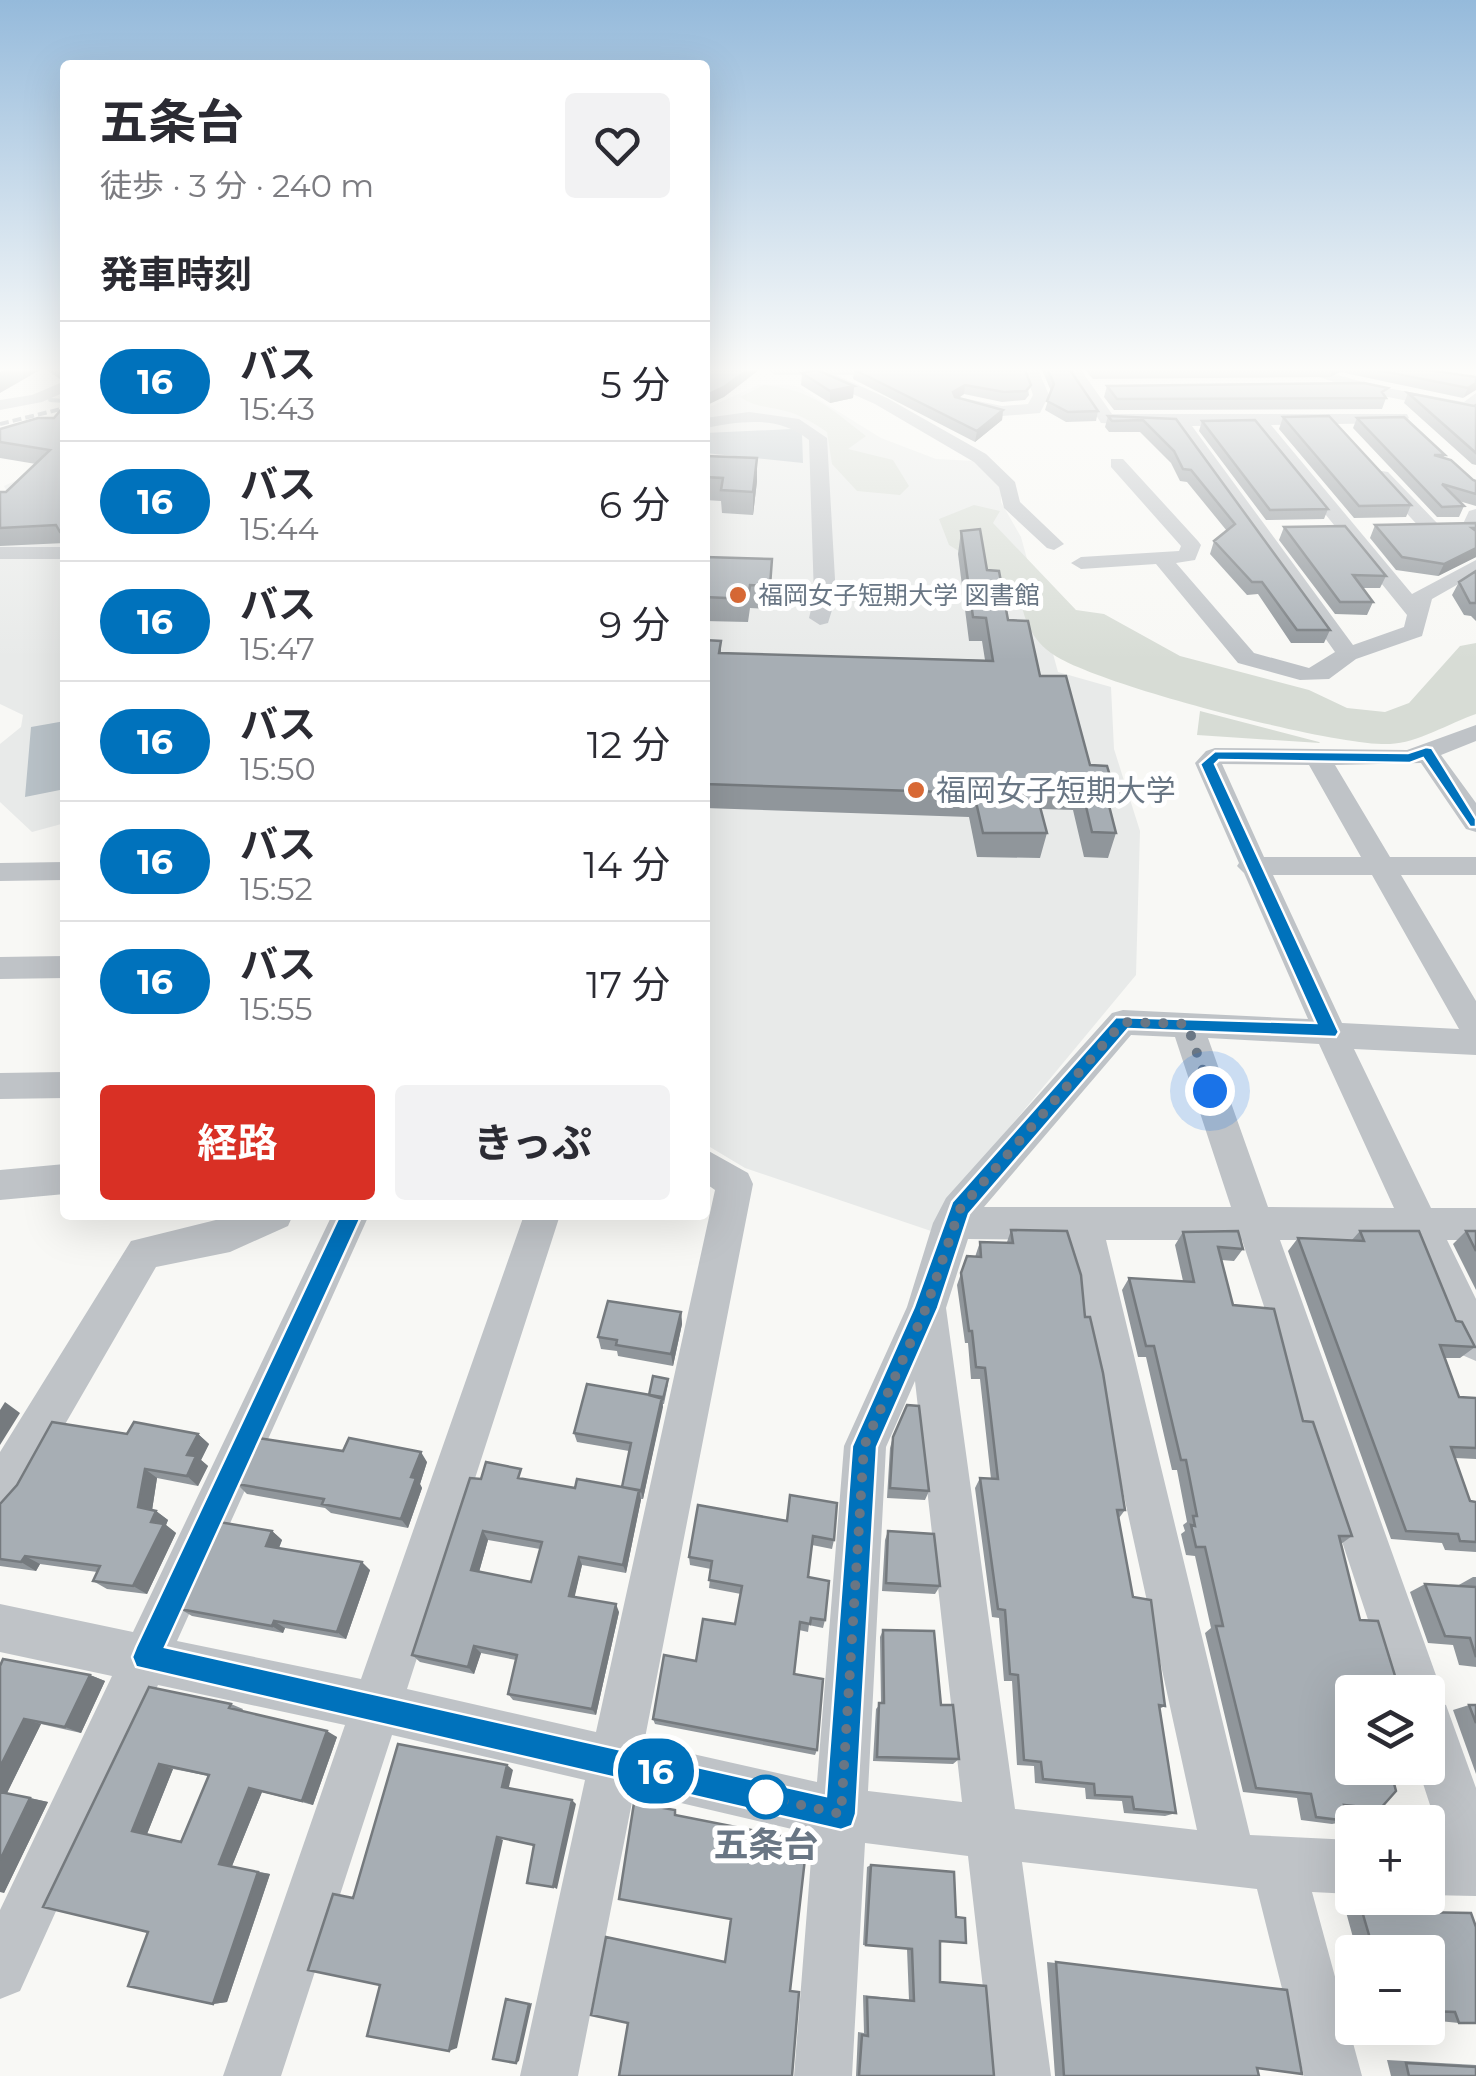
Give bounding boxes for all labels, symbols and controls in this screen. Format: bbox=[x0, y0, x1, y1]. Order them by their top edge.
text: 五条台 bbox=[100, 93, 244, 151]
button: heart bbox=[565, 93, 670, 198]
text: 徒歩 · 3 分 · 240 m bbox=[100, 166, 374, 205]
text: 発車時刻 bbox=[100, 251, 252, 298]
text: バス bbox=[240, 341, 316, 388]
text: 16 bbox=[137, 360, 173, 403]
text: 5 分 bbox=[601, 361, 670, 408]
text: 15:43 bbox=[240, 389, 315, 428]
text: バス bbox=[240, 461, 316, 508]
text: 16 bbox=[137, 480, 173, 523]
text: 6 分 bbox=[599, 481, 670, 528]
text: 15:44 bbox=[240, 509, 319, 548]
place label: 福岡女子短期大学 図書館 bbox=[758, 580, 1040, 610]
text: バス bbox=[240, 581, 316, 628]
marker: 福岡女子短期大学 図書館 bbox=[727, 584, 749, 606]
text: 16 bbox=[137, 600, 173, 643]
text: 9 分 bbox=[599, 601, 670, 648]
text: 15:47 bbox=[240, 629, 315, 668]
text: バス bbox=[240, 701, 316, 748]
text: 16 bbox=[137, 720, 173, 763]
text: 12 分 bbox=[587, 721, 670, 768]
text: 15:50 bbox=[240, 749, 316, 788]
place label: 福岡女子短期大学 bbox=[936, 772, 1176, 809]
marker: 福岡女子短期大学 bbox=[905, 779, 927, 801]
text: バス bbox=[240, 821, 316, 868]
text: 16 bbox=[137, 840, 173, 883]
text: 14 分 bbox=[583, 841, 670, 888]
text: 15:52 bbox=[240, 869, 313, 908]
text: バス bbox=[240, 941, 316, 988]
text: 16 bbox=[137, 960, 173, 1003]
text: 17 分 bbox=[586, 961, 670, 1008]
text: 15:55 bbox=[240, 989, 313, 1028]
your location bbox=[1185, 1066, 1235, 1116]
button: 経路 bbox=[100, 1085, 375, 1200]
button: きっぷ bbox=[395, 1085, 670, 1200]
map controls bbox=[1335, 1675, 1445, 2045]
button: layers bbox=[1335, 1675, 1445, 1785]
line badge: 16 bbox=[611, 1738, 701, 1804]
text: 16 bbox=[638, 1750, 674, 1793]
marker: 五条台 bbox=[745, 1776, 787, 1818]
button: + bbox=[1335, 1805, 1445, 1915]
place label: 五条台 bbox=[713, 1823, 819, 1866]
button: − bbox=[1335, 1935, 1445, 2045]

